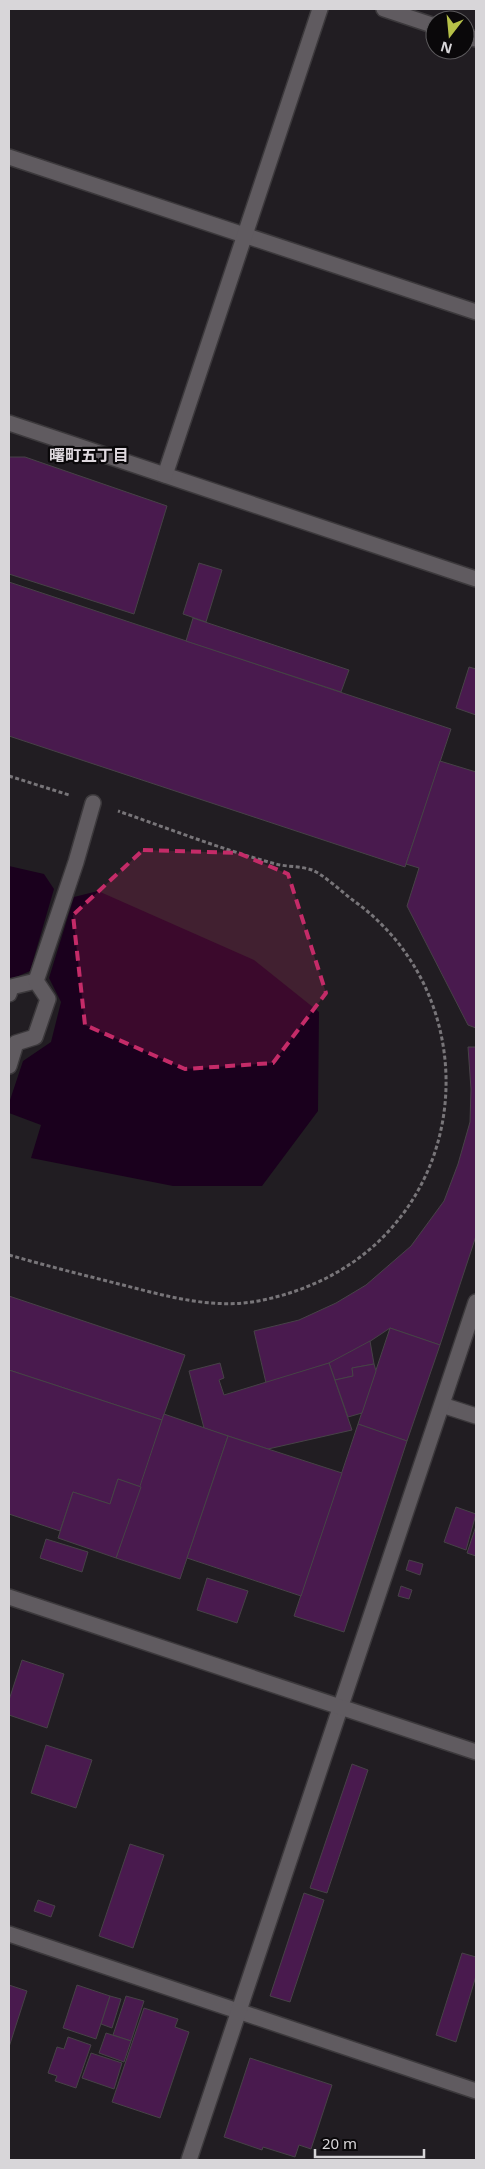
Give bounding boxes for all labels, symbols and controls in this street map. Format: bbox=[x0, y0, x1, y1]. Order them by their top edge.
north arrow bbox=[425, 10, 475, 60]
text: N bbox=[438, 37, 454, 59]
district label: 曙町五丁目 bbox=[49, 444, 129, 466]
scale bar bbox=[315, 2126, 424, 2158]
text: 20 m bbox=[322, 2133, 357, 2153]

